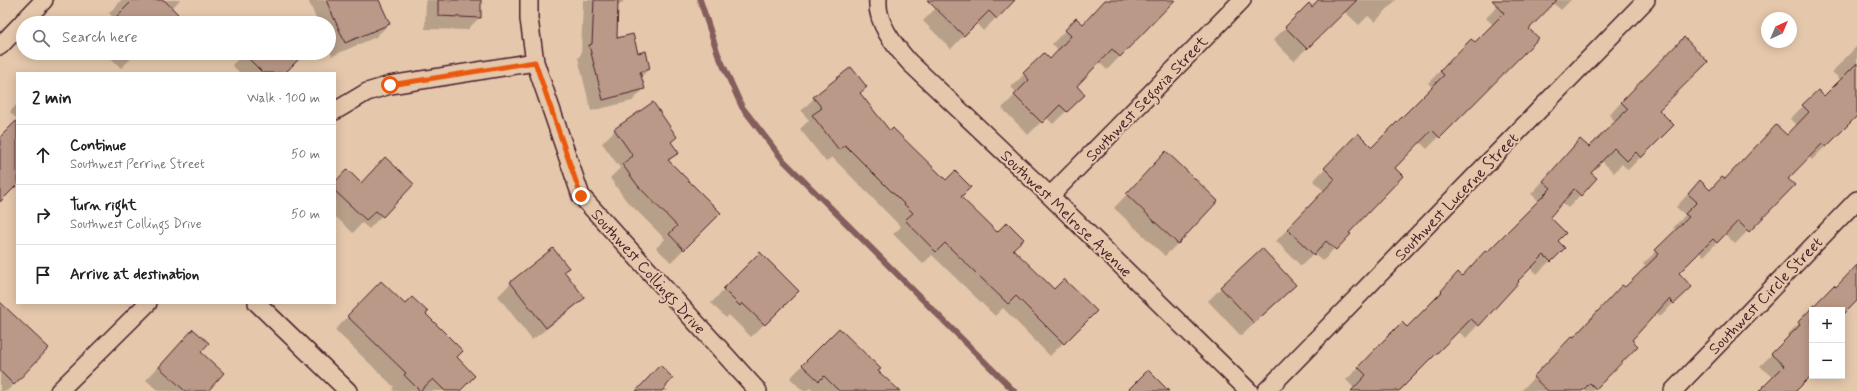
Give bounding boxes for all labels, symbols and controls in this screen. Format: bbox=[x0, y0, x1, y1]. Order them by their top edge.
north arrow bbox=[1761, 12, 1797, 48]
search box bbox=[16, 16, 336, 60]
icon: search bbox=[30, 27, 52, 49]
text: Search here bbox=[62, 28, 138, 48]
street label: Southwest Segovia Street bbox=[1081, 31, 1214, 167]
route start bbox=[381, 76, 399, 94]
text: 2 min bbox=[32, 87, 72, 109]
text: Walk · 100 m bbox=[247, 90, 320, 107]
street label: Southwest Lucerne Street bbox=[1390, 129, 1524, 266]
text: Continue bbox=[70, 136, 126, 156]
icon: ahead bbox=[32, 144, 54, 166]
text: 50 m bbox=[291, 146, 320, 163]
street label: Southwest Melrose Avenue bbox=[996, 146, 1136, 282]
text: Southwest Perrine Street bbox=[70, 156, 205, 173]
route end bbox=[572, 187, 590, 205]
text: Turn right bbox=[70, 196, 137, 216]
icon: right bbox=[32, 204, 54, 226]
street label: Southwest Collings Drive bbox=[585, 205, 710, 340]
text: 50 m bbox=[291, 206, 320, 223]
text: Southwest Collings Drive bbox=[70, 216, 202, 233]
street label: Southwest Circle Street bbox=[1704, 233, 1828, 359]
icon: arrive bbox=[32, 264, 54, 286]
text: Arrive at destination bbox=[70, 265, 199, 285]
map controls bbox=[1809, 307, 1845, 379]
button: + bbox=[1809, 307, 1845, 343]
button: − bbox=[1809, 343, 1845, 379]

